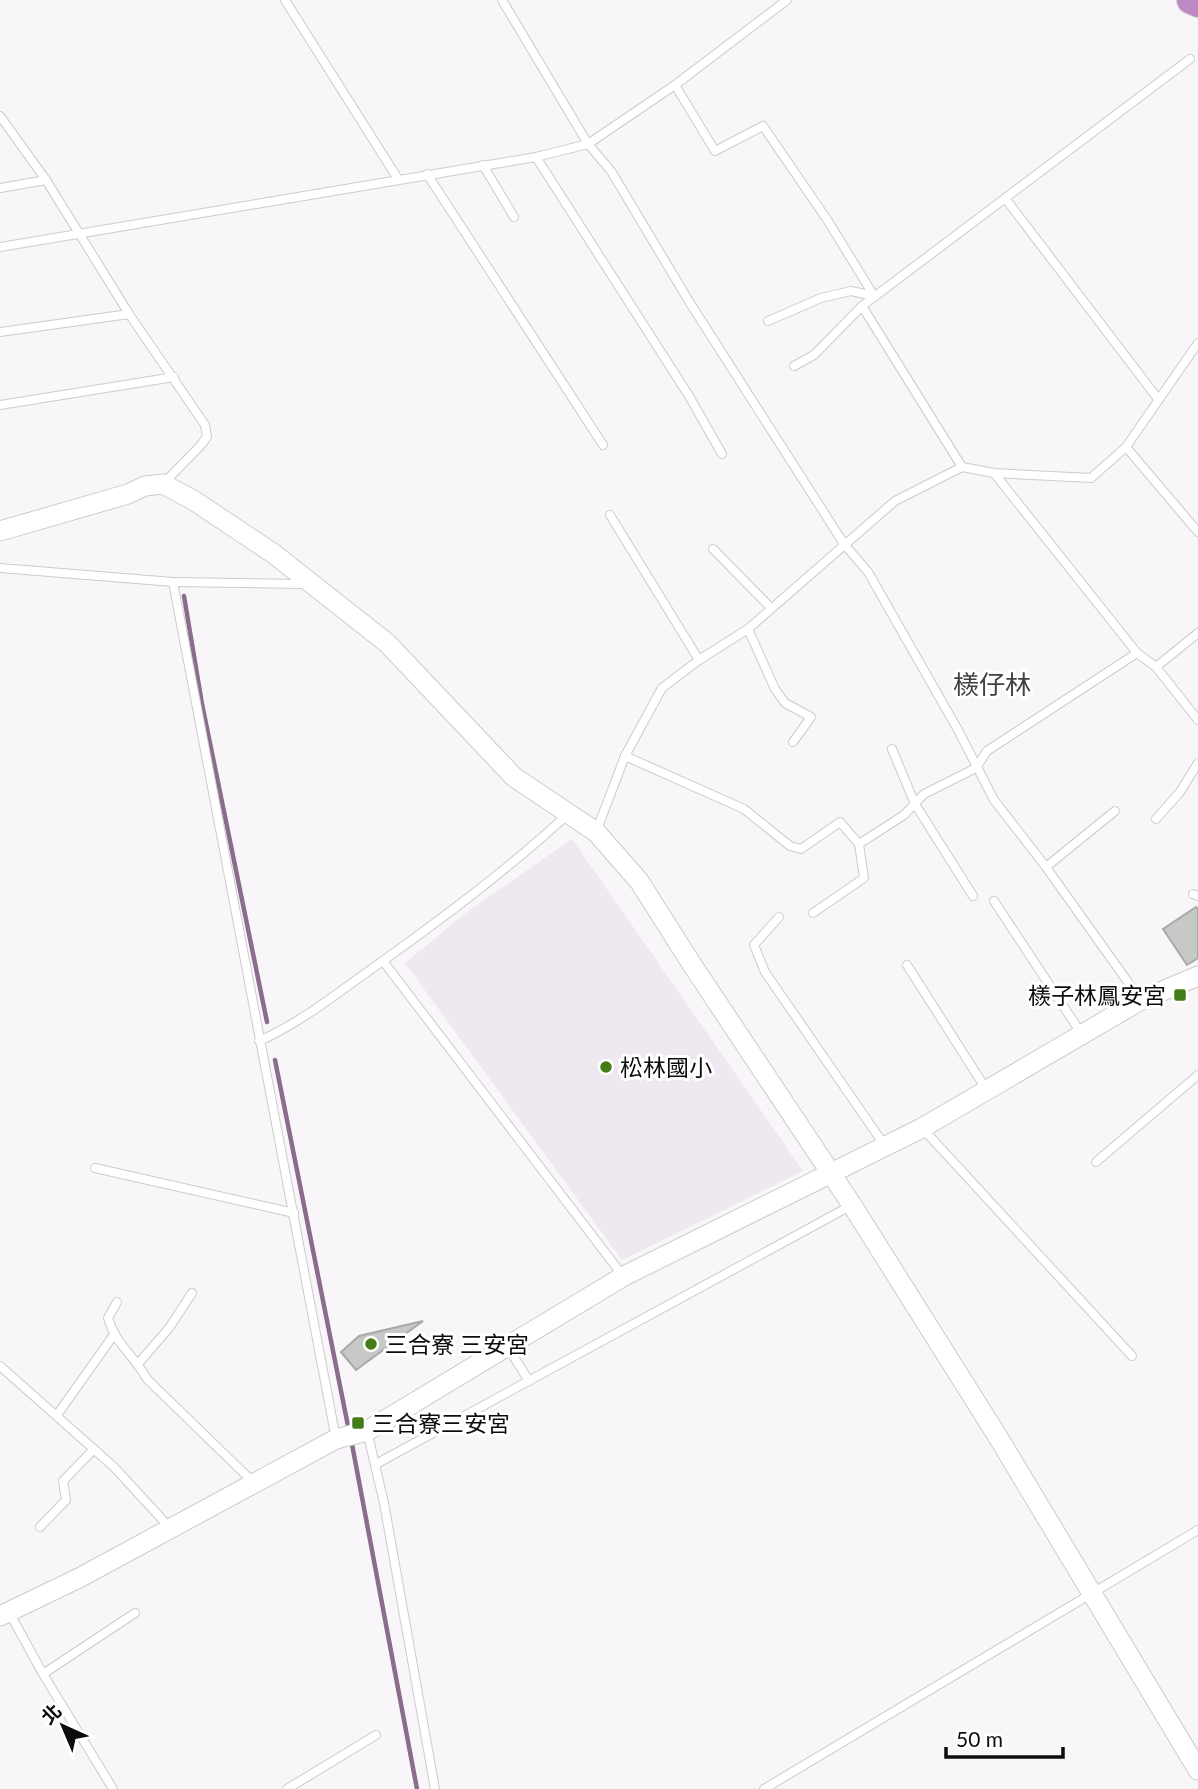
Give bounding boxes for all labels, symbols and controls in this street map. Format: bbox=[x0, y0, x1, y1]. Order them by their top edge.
district label: 檨仔林 bbox=[953, 668, 1031, 700]
place label: 檨子林鳳安宮 bbox=[1028, 981, 1166, 1009]
marker: 檨子林鳳安宮 bbox=[1172, 987, 1188, 1003]
place label: 松林國小 bbox=[620, 1053, 712, 1081]
marker: 松林國小 bbox=[598, 1059, 614, 1075]
place label: 三合寮 三安宮 bbox=[385, 1330, 529, 1358]
marker: 三合寮 三安宮 bbox=[363, 1336, 379, 1352]
place label: 三合寮三安宮 bbox=[372, 1409, 510, 1437]
marker: 三合寮三安宮 bbox=[350, 1415, 366, 1431]
north arrow bbox=[28, 1691, 98, 1761]
text: 北 bbox=[36, 1699, 66, 1728]
scale bar bbox=[946, 1716, 1063, 1760]
text: 50 m bbox=[956, 1726, 1003, 1751]

